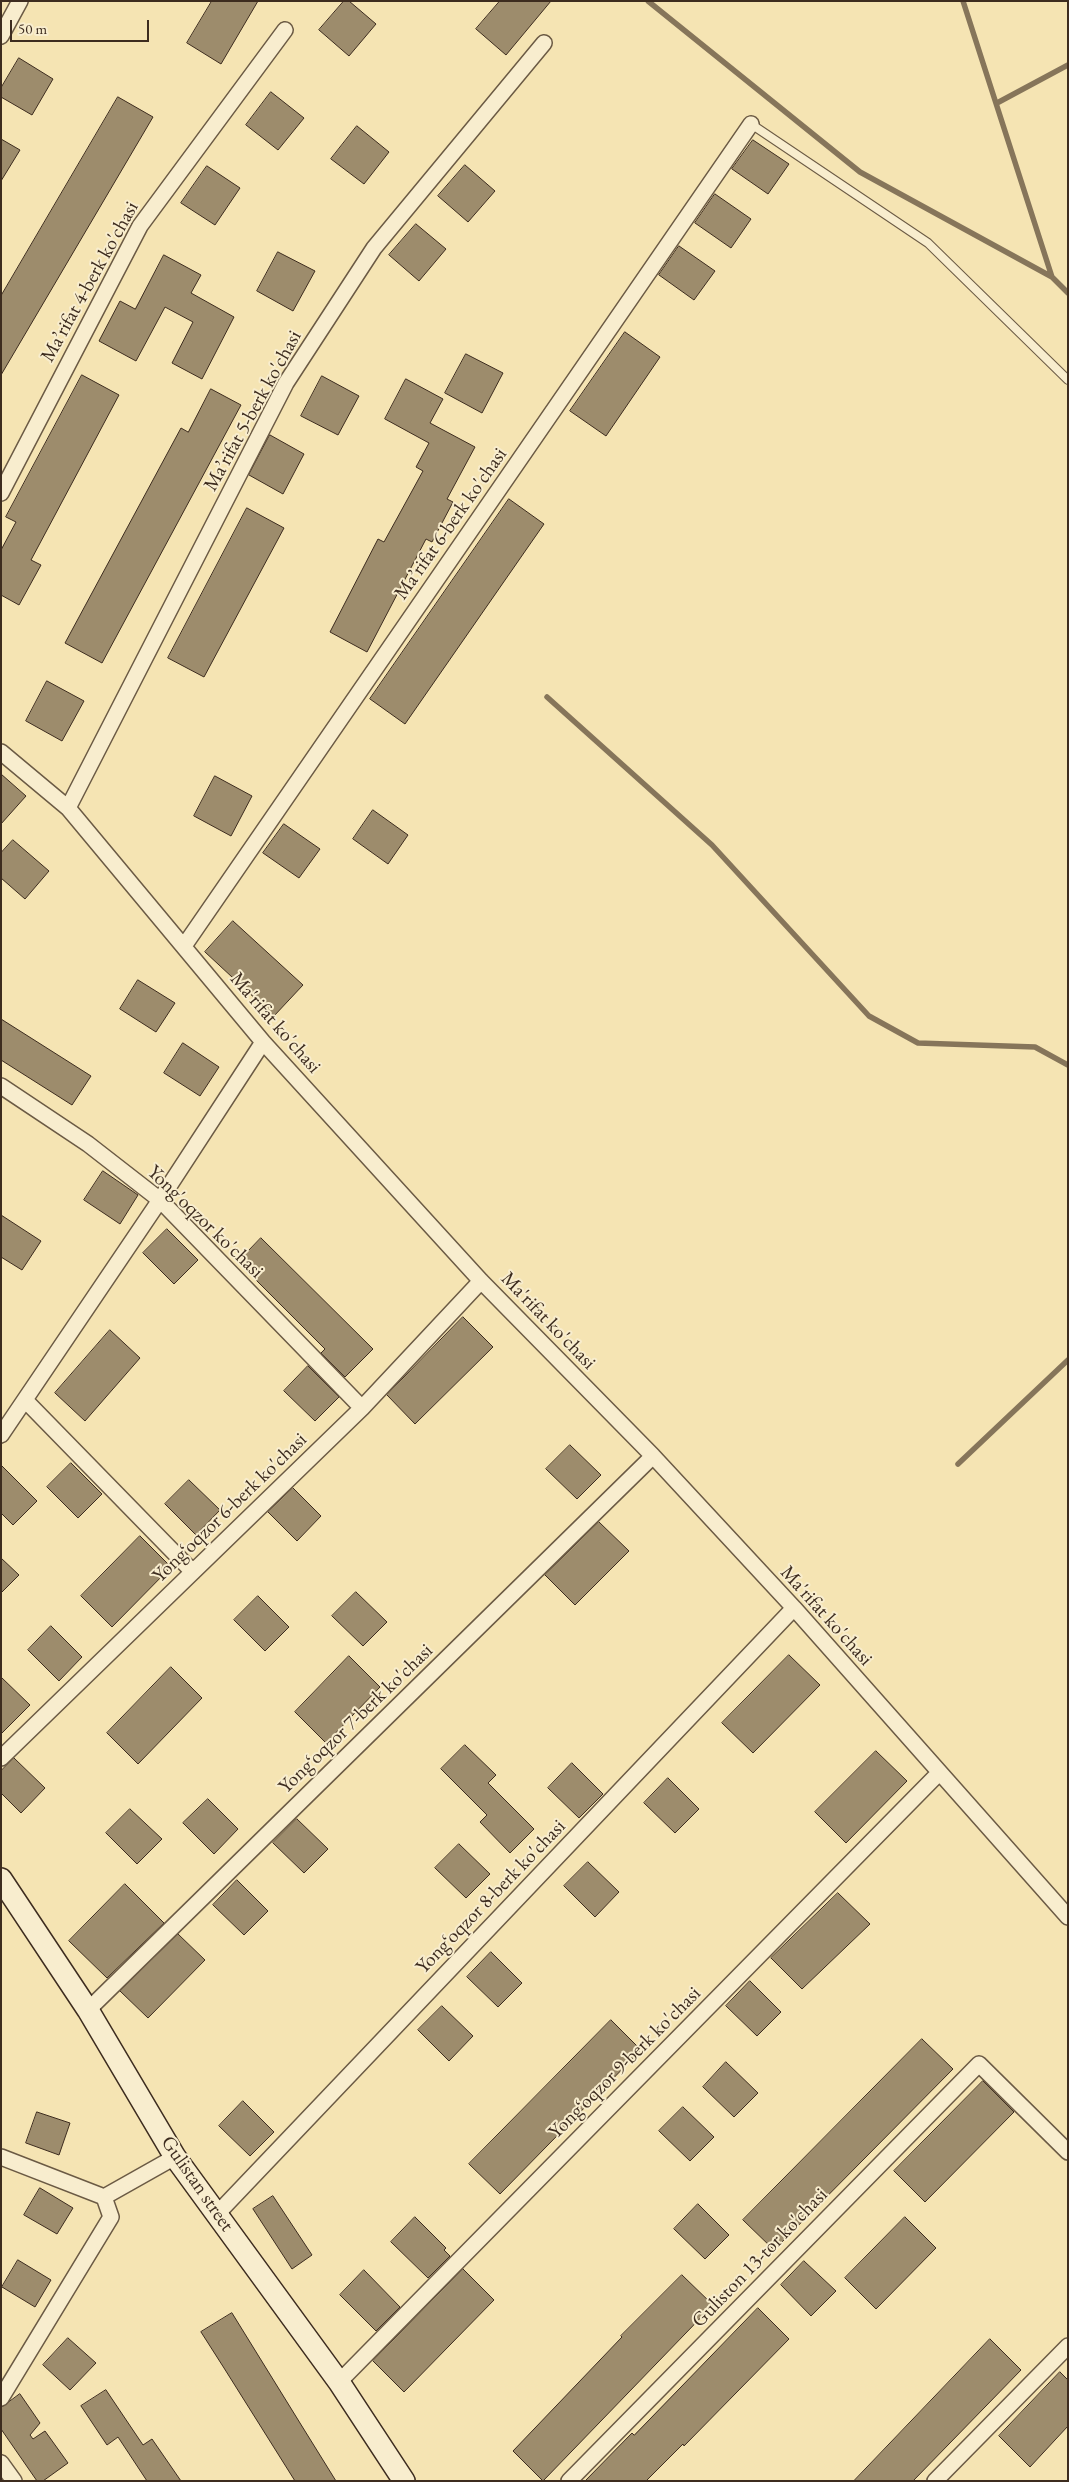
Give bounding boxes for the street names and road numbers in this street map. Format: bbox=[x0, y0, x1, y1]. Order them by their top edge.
street label: Ma’rifat 4-berk ko'chasi bbox=[36, 197, 144, 367]
street label: Ma’rifat 5-berk ko'chasi bbox=[199, 326, 307, 496]
street label: Ma’rifat 6-berk ko'chasi bbox=[390, 443, 512, 605]
street label: Ma'rifat ko'chasi bbox=[224, 967, 326, 1079]
street label: Yong'oqzor ko'chasi bbox=[142, 1160, 268, 1284]
street label: Ma'rifat ko'chasi bbox=[495, 1267, 601, 1375]
street label: Yong‘oqzor 6-berk ko'chasi bbox=[148, 1428, 312, 1588]
street label: Ma'rifat ko'chasi bbox=[775, 1561, 877, 1671]
street label: Yong‘oqzor 7-berk ko'chasi bbox=[274, 1639, 438, 1799]
street label: Yong‘oqzor 8-berk ko'chasi bbox=[411, 1815, 571, 1979]
street label: Yong‘oqzor 9-berk ko'chasi bbox=[544, 1982, 706, 2144]
street label: Gulistan street bbox=[155, 2132, 239, 2236]
street label: Guliston 13-tor ko'chasi bbox=[687, 2183, 833, 2333]

